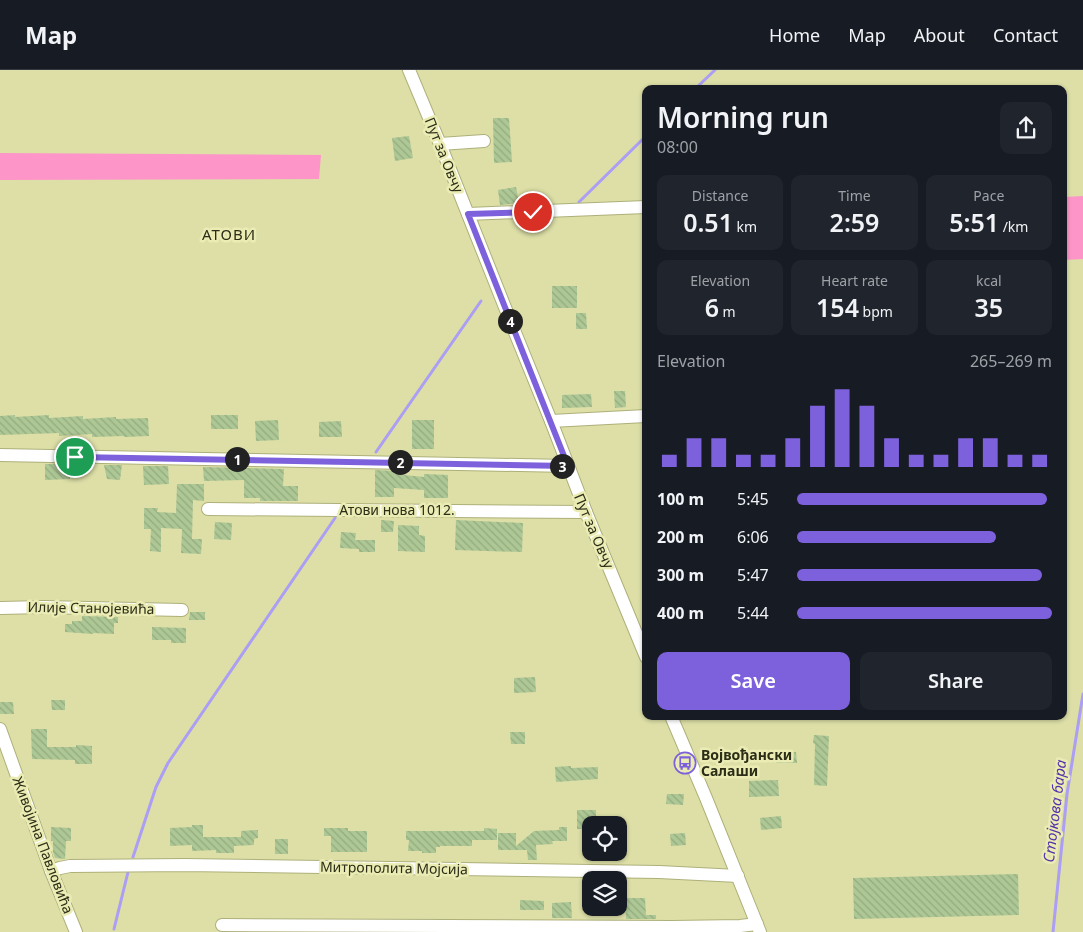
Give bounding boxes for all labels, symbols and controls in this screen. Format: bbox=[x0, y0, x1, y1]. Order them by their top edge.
text: Map bbox=[25, 18, 77, 51]
text: Home bbox=[769, 23, 820, 47]
text: Map bbox=[848, 23, 886, 47]
text: About bbox=[914, 23, 965, 47]
text: Contact bbox=[993, 23, 1058, 47]
text: Morning run bbox=[657, 98, 829, 136]
button: share bbox=[1000, 102, 1052, 154]
street label: Пут за Овчу bbox=[421, 114, 469, 196]
text: 08:00 bbox=[657, 136, 698, 158]
text: Distance bbox=[692, 186, 749, 205]
text: Time bbox=[838, 186, 871, 205]
text: Pace bbox=[973, 186, 1004, 205]
pin bbox=[512, 191, 554, 233]
icon: check bbox=[519, 198, 547, 226]
text: 0.51 bbox=[683, 205, 733, 239]
text: 2:59 bbox=[830, 205, 879, 239]
text: 5:51 bbox=[949, 205, 999, 239]
text: km bbox=[733, 217, 757, 236]
text: /km bbox=[999, 217, 1028, 236]
district label: АТОВИ bbox=[202, 224, 256, 244]
text: Elevation bbox=[690, 271, 750, 290]
text: Heart rate bbox=[821, 271, 888, 290]
text: kcal bbox=[976, 271, 1002, 290]
text: 6 bbox=[705, 290, 719, 324]
text: 154 bbox=[816, 290, 859, 324]
text: 35 bbox=[975, 290, 1003, 324]
text: m bbox=[719, 302, 736, 321]
text: bpm bbox=[859, 302, 893, 321]
pin: 4 bbox=[498, 308, 522, 334]
text: 4 bbox=[506, 312, 515, 331]
text: Elevation bbox=[657, 350, 725, 372]
text: 265–269 m bbox=[970, 350, 1052, 372]
pin bbox=[54, 436, 96, 478]
icon: arrive bbox=[61, 443, 89, 471]
pin: 1 bbox=[224, 446, 250, 472]
text: 1 bbox=[233, 450, 242, 469]
pin: 2 bbox=[388, 450, 412, 474]
text: 2 bbox=[396, 453, 405, 472]
pin: 3 bbox=[550, 454, 574, 478]
text: 3 bbox=[558, 457, 567, 476]
text: 100 m bbox=[657, 488, 704, 510]
text: 5:45 bbox=[737, 488, 769, 510]
street label: Пут за Овчу bbox=[570, 490, 619, 572]
street label: Атови нова 1012. bbox=[339, 500, 455, 519]
text: 200 m bbox=[657, 526, 704, 548]
text: 6:06 bbox=[737, 526, 769, 548]
text: 300 m bbox=[657, 564, 704, 586]
text: 5:47 bbox=[737, 564, 769, 586]
street label: Илије Станојевића bbox=[27, 597, 155, 618]
text: 400 m bbox=[657, 602, 704, 624]
text: 5:44 bbox=[737, 602, 769, 624]
button: Save bbox=[657, 652, 850, 710]
button: Share bbox=[860, 652, 1052, 710]
place label: Војвођански Салаши bbox=[701, 745, 792, 780]
bus stop icon: Војвођански Салаши bbox=[673, 751, 697, 775]
water label: Стојкова бара bbox=[1038, 758, 1070, 863]
street label: Живојина Павловића bbox=[9, 774, 78, 916]
map controls bbox=[582, 816, 627, 916]
button: locate bbox=[582, 816, 627, 861]
street label: Митрополита Мојсија bbox=[320, 857, 468, 878]
button: layers bbox=[582, 871, 627, 916]

